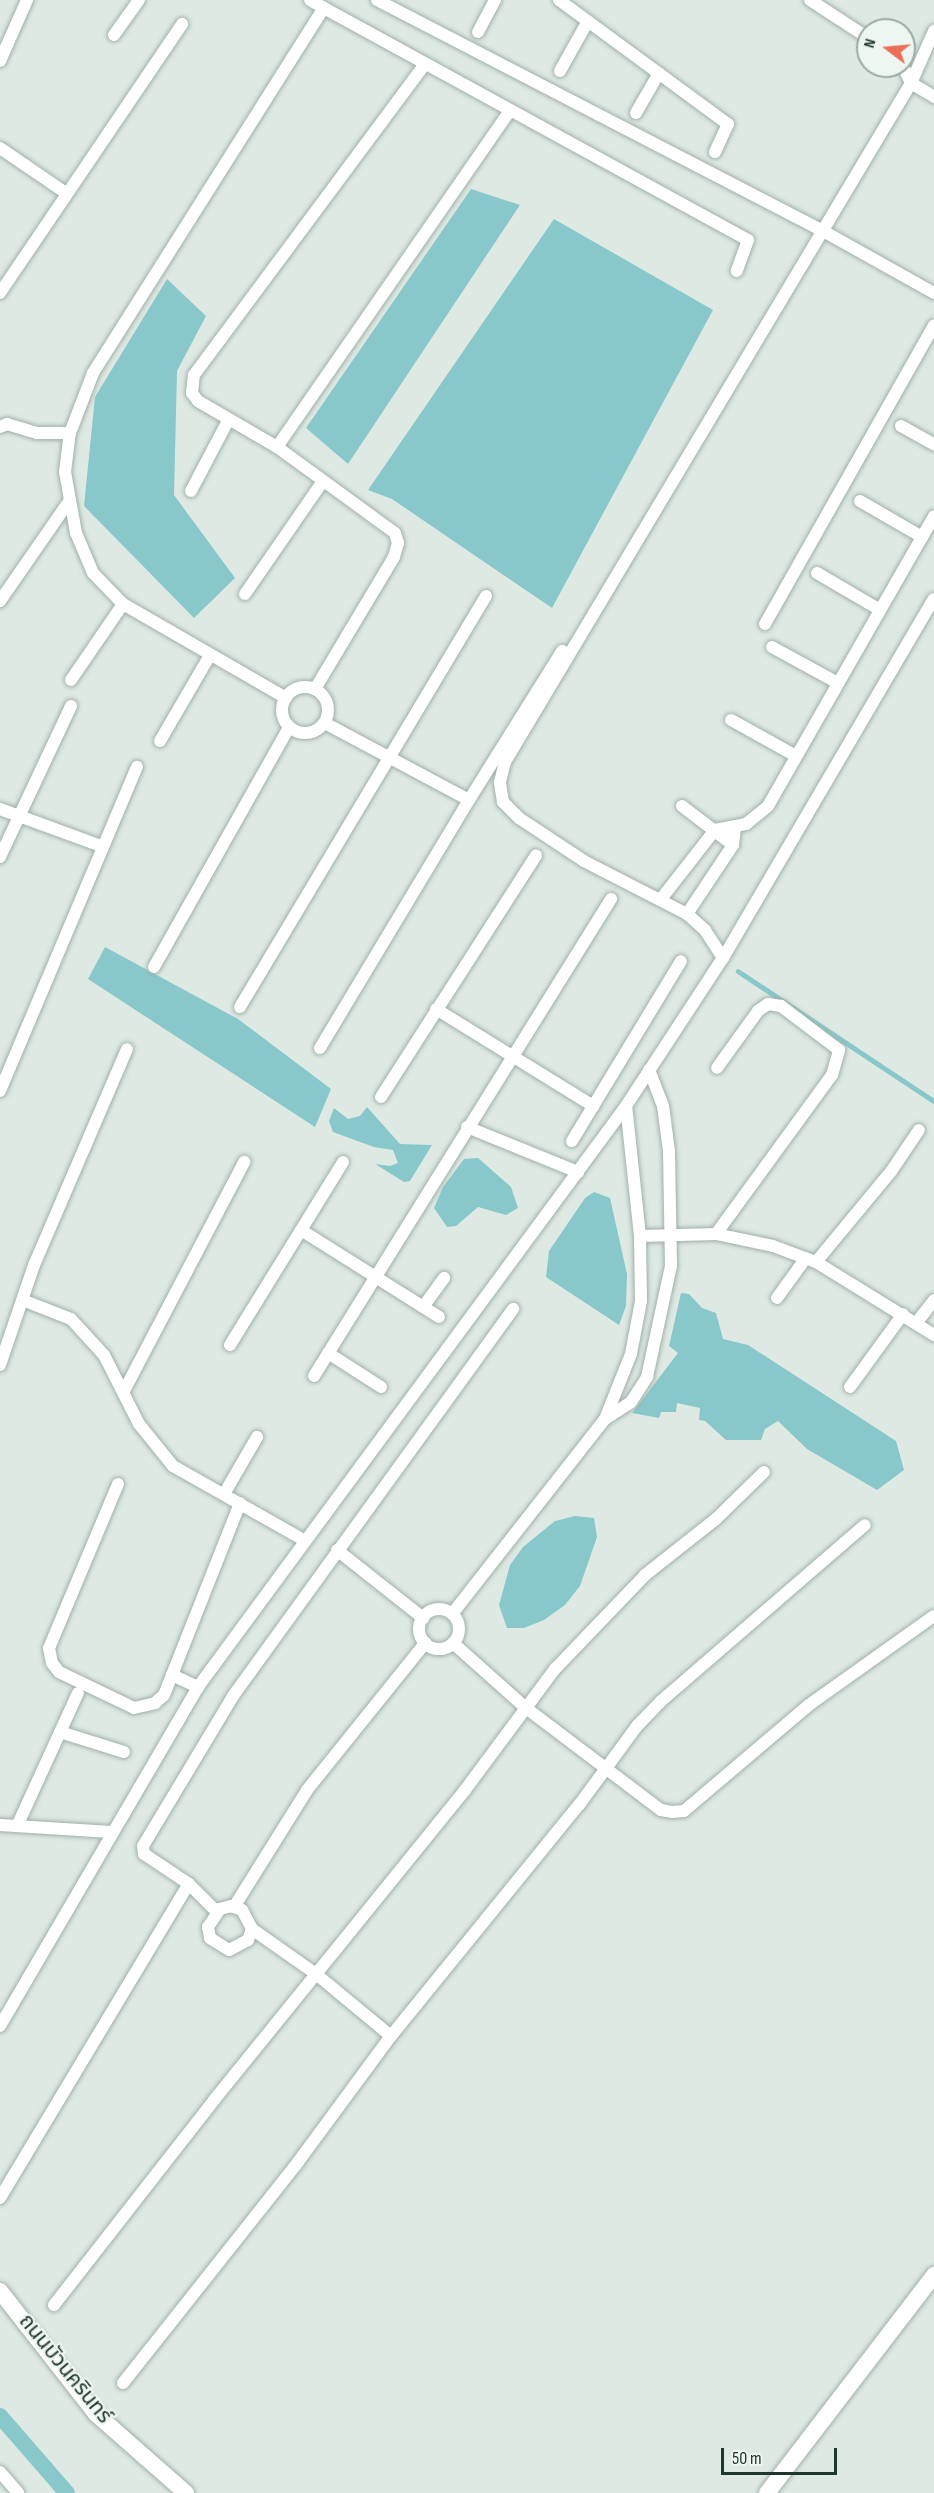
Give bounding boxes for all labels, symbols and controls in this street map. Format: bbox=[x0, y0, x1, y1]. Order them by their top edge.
north arrow bbox=[856, 18, 916, 78]
text: N bbox=[860, 37, 880, 50]
street label: ถนนบัวนครินทร์ bbox=[13, 2309, 117, 2429]
scale bar bbox=[724, 2436, 840, 2474]
text: 50 m bbox=[732, 2448, 762, 2469]

